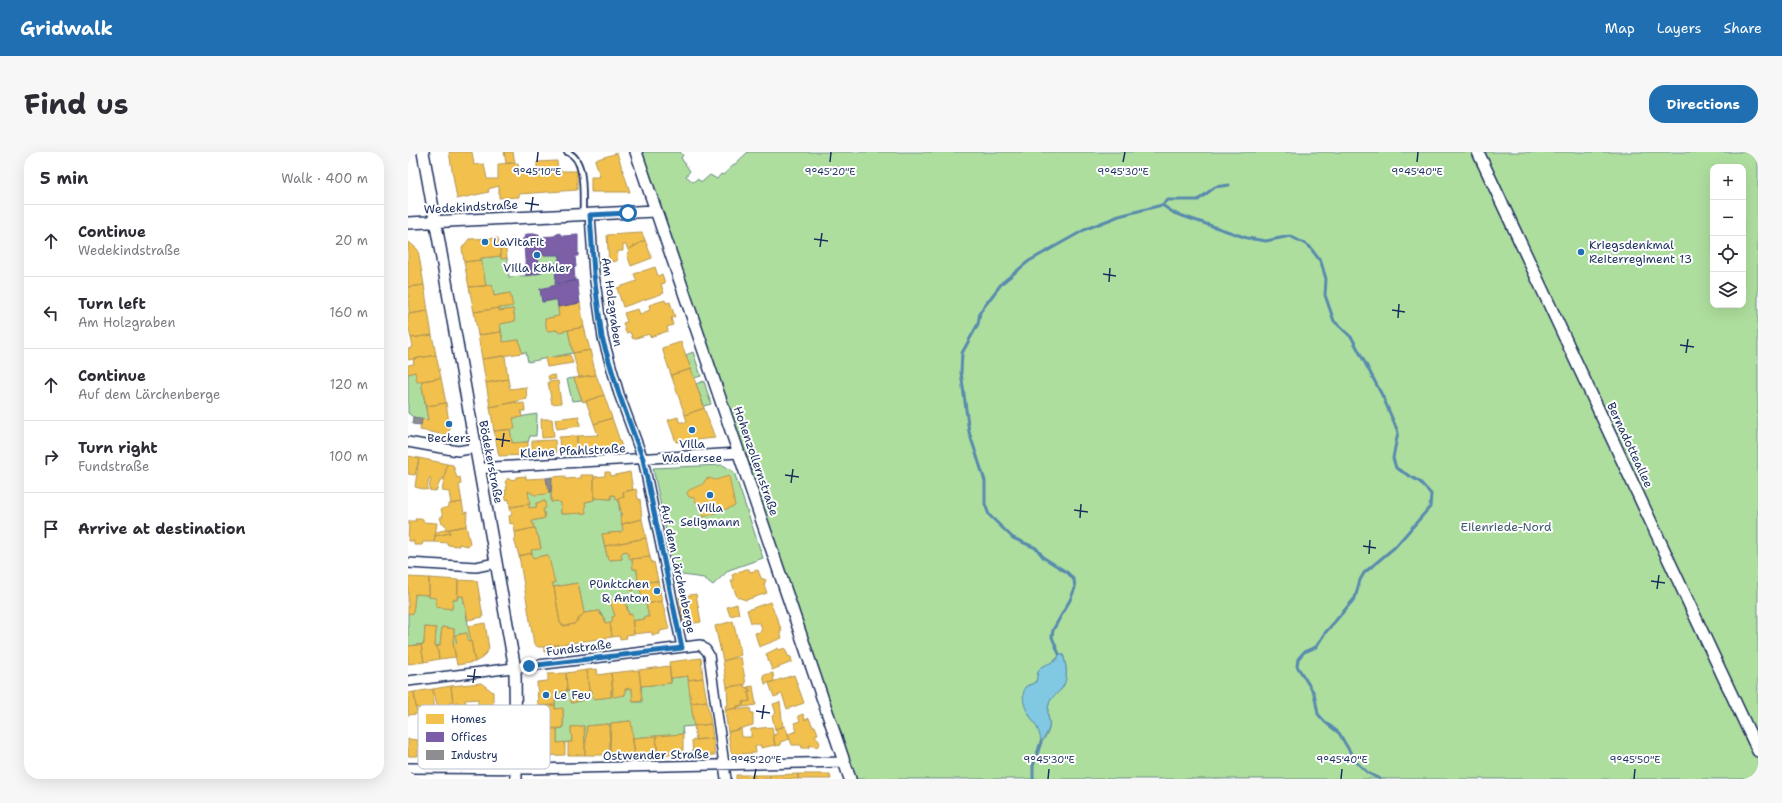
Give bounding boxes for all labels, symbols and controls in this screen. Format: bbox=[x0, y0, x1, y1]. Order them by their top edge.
text: Gridwalk bbox=[20, 16, 113, 41]
text: Map bbox=[1605, 19, 1635, 37]
text: Layers bbox=[1657, 19, 1701, 37]
text: Share bbox=[1723, 19, 1762, 37]
text: Find us bbox=[24, 85, 129, 123]
button: Directions bbox=[1649, 85, 1758, 123]
map controls bbox=[1710, 164, 1746, 308]
button: + bbox=[1710, 164, 1746, 200]
text: 9°45'10"E bbox=[513, 165, 561, 178]
text: 9°45'20"E bbox=[804, 165, 856, 178]
text: 9°45'30"E bbox=[1097, 165, 1149, 178]
text: 9°45'40"E bbox=[1391, 165, 1443, 178]
text: 5 min bbox=[40, 167, 88, 189]
text: Walk · 400 m bbox=[281, 170, 368, 187]
street label: Wedekindstraße bbox=[423, 197, 519, 217]
button: − bbox=[1710, 200, 1746, 236]
route start bbox=[619, 204, 637, 222]
text: Continue bbox=[78, 222, 146, 242]
icon: ahead bbox=[40, 230, 62, 252]
text: 20 m bbox=[335, 232, 368, 249]
place label: LaVitaFit bbox=[493, 234, 545, 250]
button: locate bbox=[1710, 236, 1746, 272]
marker: LaVitaFit bbox=[480, 237, 490, 247]
place label: Kriegsdenkmal Reiterregiment 13 bbox=[1589, 237, 1692, 267]
text: Wedekindstraße bbox=[78, 242, 180, 259]
marker: Kriegsdenkmal Reiterregiment 13 bbox=[1576, 247, 1586, 257]
marker: Villa Köhler bbox=[532, 250, 542, 260]
street label: Am Holzgraben bbox=[598, 256, 626, 348]
place label: Villa Köhler bbox=[503, 260, 571, 276]
button: layers bbox=[1710, 272, 1746, 308]
text: Turn left bbox=[78, 294, 146, 314]
icon: left bbox=[40, 302, 62, 324]
text: 160 m bbox=[330, 304, 368, 321]
text: Am Holzgraben bbox=[78, 314, 175, 331]
text: Continue bbox=[78, 366, 146, 386]
icon: ahead bbox=[40, 374, 62, 396]
text: 120 m bbox=[330, 376, 368, 393]
text: Auf dem Lärchenberge bbox=[78, 386, 220, 403]
street label: Bernadotteallee bbox=[1603, 400, 1657, 491]
street label: Hohenzollernstraße bbox=[730, 404, 782, 518]
marker: Beckers bbox=[444, 419, 454, 429]
street label: Bödekerstraße bbox=[475, 419, 507, 505]
marker: Villa Waldersee bbox=[687, 425, 697, 435]
place label: Beckers bbox=[427, 430, 471, 446]
place label: Villa Waldersee bbox=[662, 436, 722, 466]
text: Turn right bbox=[78, 438, 158, 458]
street label: Kleine Pfahlstraße bbox=[520, 440, 627, 462]
icon: right bbox=[40, 446, 62, 468]
text: 100 m bbox=[329, 448, 368, 465]
text: Fundstraße bbox=[78, 458, 149, 475]
marker: Villa Seligmann bbox=[705, 490, 715, 500]
place label: Villa Seligmann bbox=[680, 500, 740, 530]
street label: Auf dem Lärchenberge bbox=[657, 503, 700, 635]
icon: arrive bbox=[40, 518, 62, 540]
text: Arrive at destination bbox=[78, 519, 246, 539]
park label: Eilenriede-Nord bbox=[1461, 519, 1552, 535]
place label: Pünktchen & Anton bbox=[589, 576, 649, 606]
marker: Pünktchen & Anton bbox=[652, 586, 662, 596]
street label: Fundstraße bbox=[545, 636, 613, 660]
route end bbox=[520, 657, 538, 675]
place label: Le Feu bbox=[554, 687, 591, 703]
marker: Le Feu bbox=[541, 690, 551, 700]
legend bbox=[418, 705, 550, 769]
text: Homes bbox=[451, 712, 487, 727]
text: Offices bbox=[451, 730, 487, 745]
street label: Ostwender Straße bbox=[603, 746, 709, 764]
text: Industry bbox=[451, 748, 498, 763]
text: 9°45'20"E bbox=[730, 753, 782, 766]
text: 9°45'30"E bbox=[1023, 753, 1075, 766]
text: 9°45'40"E bbox=[1316, 753, 1368, 766]
text: 9°45'50"E bbox=[1610, 753, 1660, 766]

